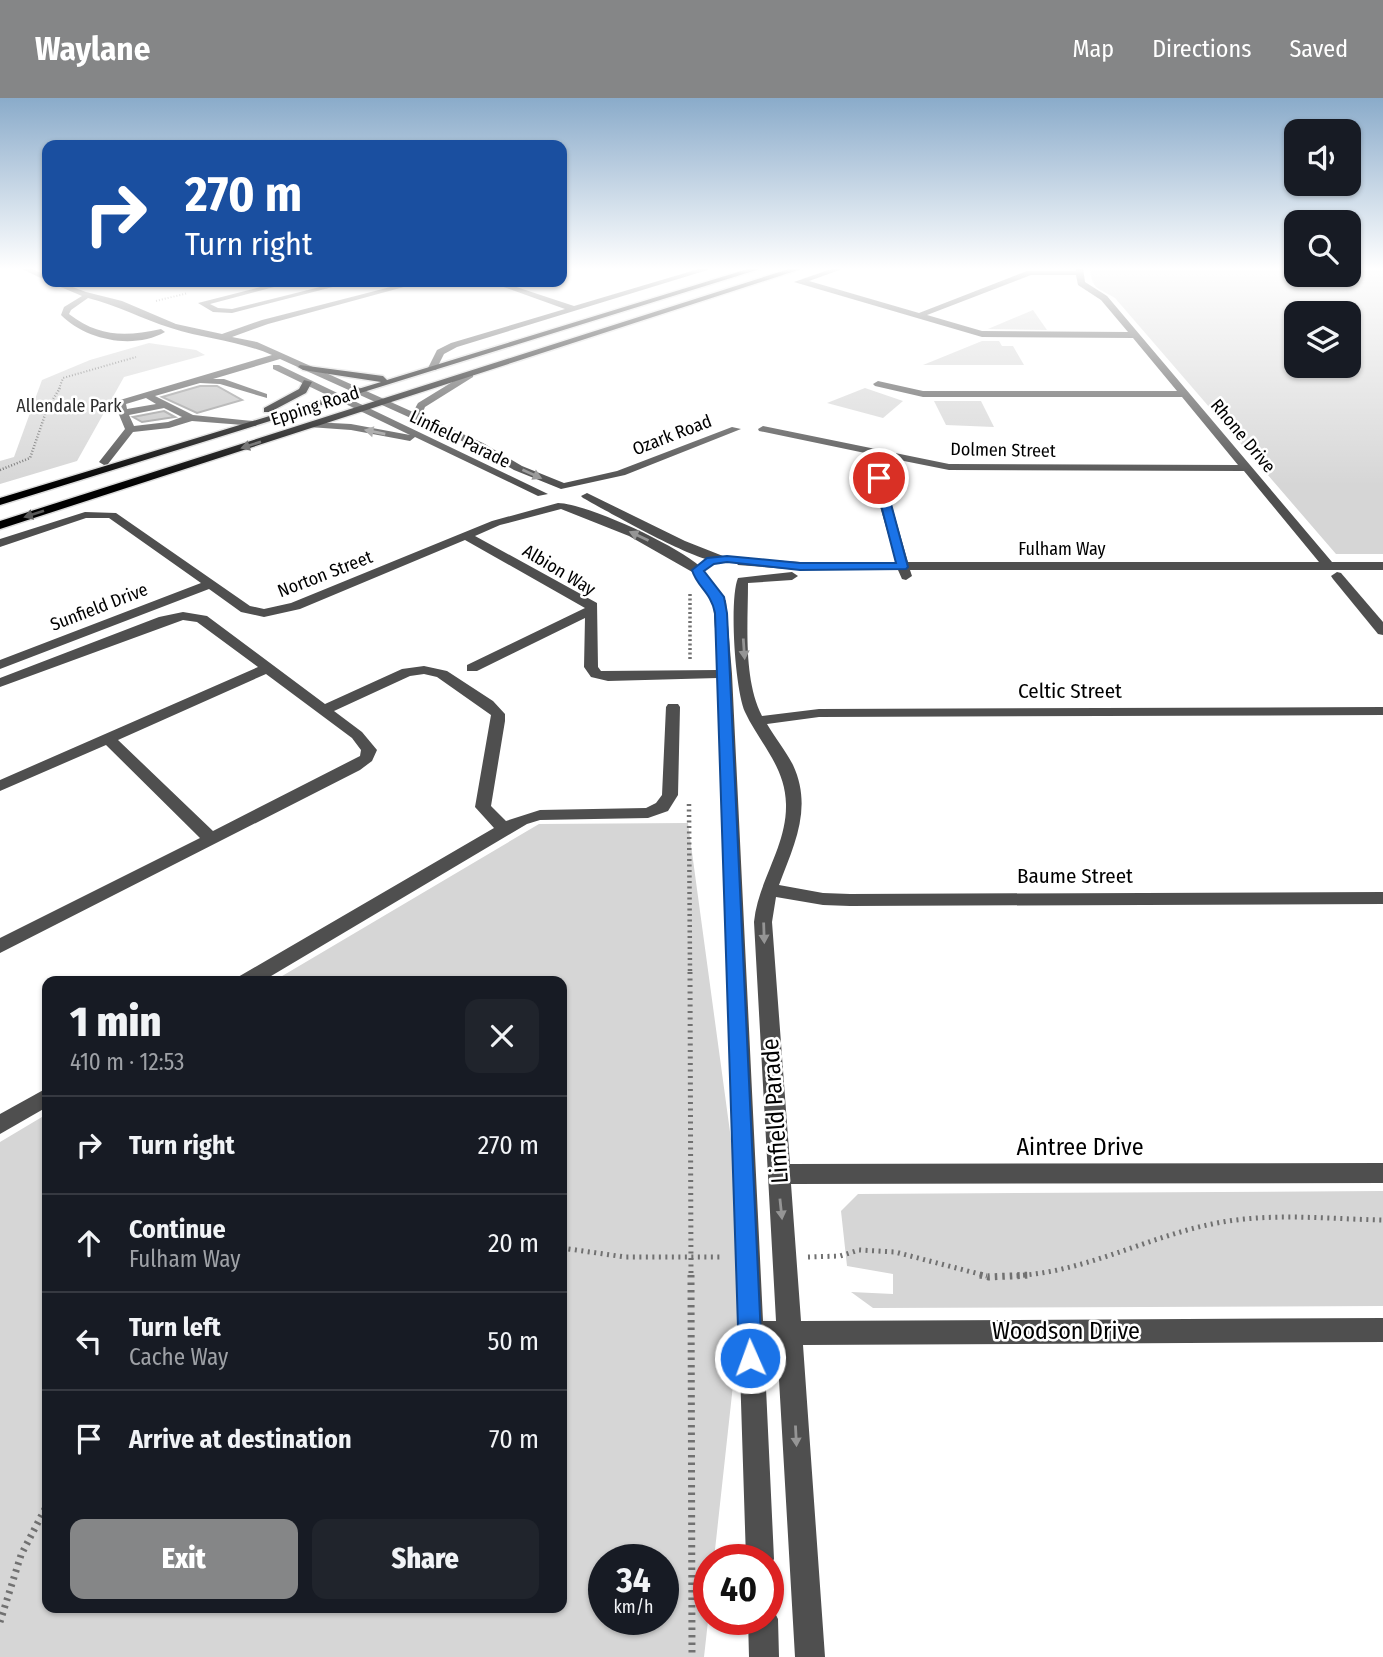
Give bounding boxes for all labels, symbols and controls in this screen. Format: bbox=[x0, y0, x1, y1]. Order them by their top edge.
text: Waylane bbox=[35, 29, 150, 69]
text: Map bbox=[1073, 35, 1114, 63]
text: Directions bbox=[1152, 35, 1251, 63]
text: Saved bbox=[1289, 35, 1348, 63]
map controls bbox=[1284, 119, 1361, 378]
button: sound bbox=[1284, 119, 1361, 196]
text: 270 m bbox=[185, 165, 302, 224]
icon: right bbox=[70, 168, 161, 259]
button: search bbox=[1284, 210, 1361, 287]
text: Turn right bbox=[185, 225, 312, 263]
button: layers bbox=[1284, 301, 1361, 378]
street label: Epping Road bbox=[268, 381, 362, 431]
park label: Allendale Park bbox=[16, 395, 122, 417]
street label: Rhone Drive bbox=[1206, 395, 1280, 477]
street label: Linfield Parade bbox=[406, 405, 514, 473]
street label: Ozark Road bbox=[629, 410, 715, 460]
one-way arrow bbox=[364, 426, 386, 437]
street label: Dolmen Street bbox=[950, 438, 1056, 462]
one-way arrow bbox=[240, 440, 261, 450]
pin bbox=[849, 448, 909, 508]
icon: arrive bbox=[860, 459, 898, 497]
one-way arrow bbox=[522, 468, 542, 480]
one-way arrow bbox=[24, 509, 45, 519]
one-way arrow bbox=[629, 530, 649, 542]
street label: Fulham Way bbox=[1018, 538, 1106, 560]
street label: Albion Way bbox=[519, 540, 599, 600]
street label: Norton Street bbox=[274, 546, 376, 602]
street label: Sunfield Drive bbox=[47, 578, 151, 636]
one-way arrow bbox=[739, 639, 750, 661]
street label: Celtic Street bbox=[1018, 678, 1122, 704]
street label: Baume Street bbox=[1017, 863, 1133, 889]
one-way arrow bbox=[758, 922, 769, 944]
text: 1 min bbox=[70, 997, 161, 1047]
button: close bbox=[465, 999, 539, 1073]
street label: Linfield Parade bbox=[756, 1037, 794, 1185]
text: 410 m · 12:53 bbox=[70, 1048, 184, 1076]
icon: right bbox=[70, 1126, 108, 1164]
text: Turn right bbox=[129, 1130, 235, 1161]
text: 270 m bbox=[478, 1130, 539, 1161]
street label: Aintree Drive bbox=[1016, 1133, 1144, 1161]
one-way arrow bbox=[776, 1198, 787, 1220]
text: Continue bbox=[129, 1214, 226, 1245]
icon: ahead bbox=[70, 1224, 108, 1262]
text: 20 m bbox=[488, 1228, 539, 1259]
text: Fulham Way bbox=[129, 1245, 241, 1273]
text: Turn left bbox=[129, 1312, 221, 1343]
street label: Woodson Drive bbox=[992, 1317, 1140, 1345]
position arrow bbox=[713, 1321, 787, 1395]
icon: left bbox=[70, 1322, 108, 1360]
text: 50 m bbox=[487, 1326, 539, 1357]
text: Cache Way bbox=[129, 1343, 228, 1371]
icon: arrive bbox=[70, 1420, 108, 1458]
text: Arrive at destination bbox=[129, 1424, 352, 1455]
text: 70 m bbox=[489, 1424, 539, 1455]
one-way arrow bbox=[791, 1425, 802, 1447]
button: Exit bbox=[70, 1519, 298, 1599]
button: Share bbox=[312, 1519, 539, 1599]
speed limit sign: 40 bbox=[693, 1544, 784, 1635]
text: 34 bbox=[616, 1559, 651, 1601]
text: km/h bbox=[613, 1596, 654, 1618]

